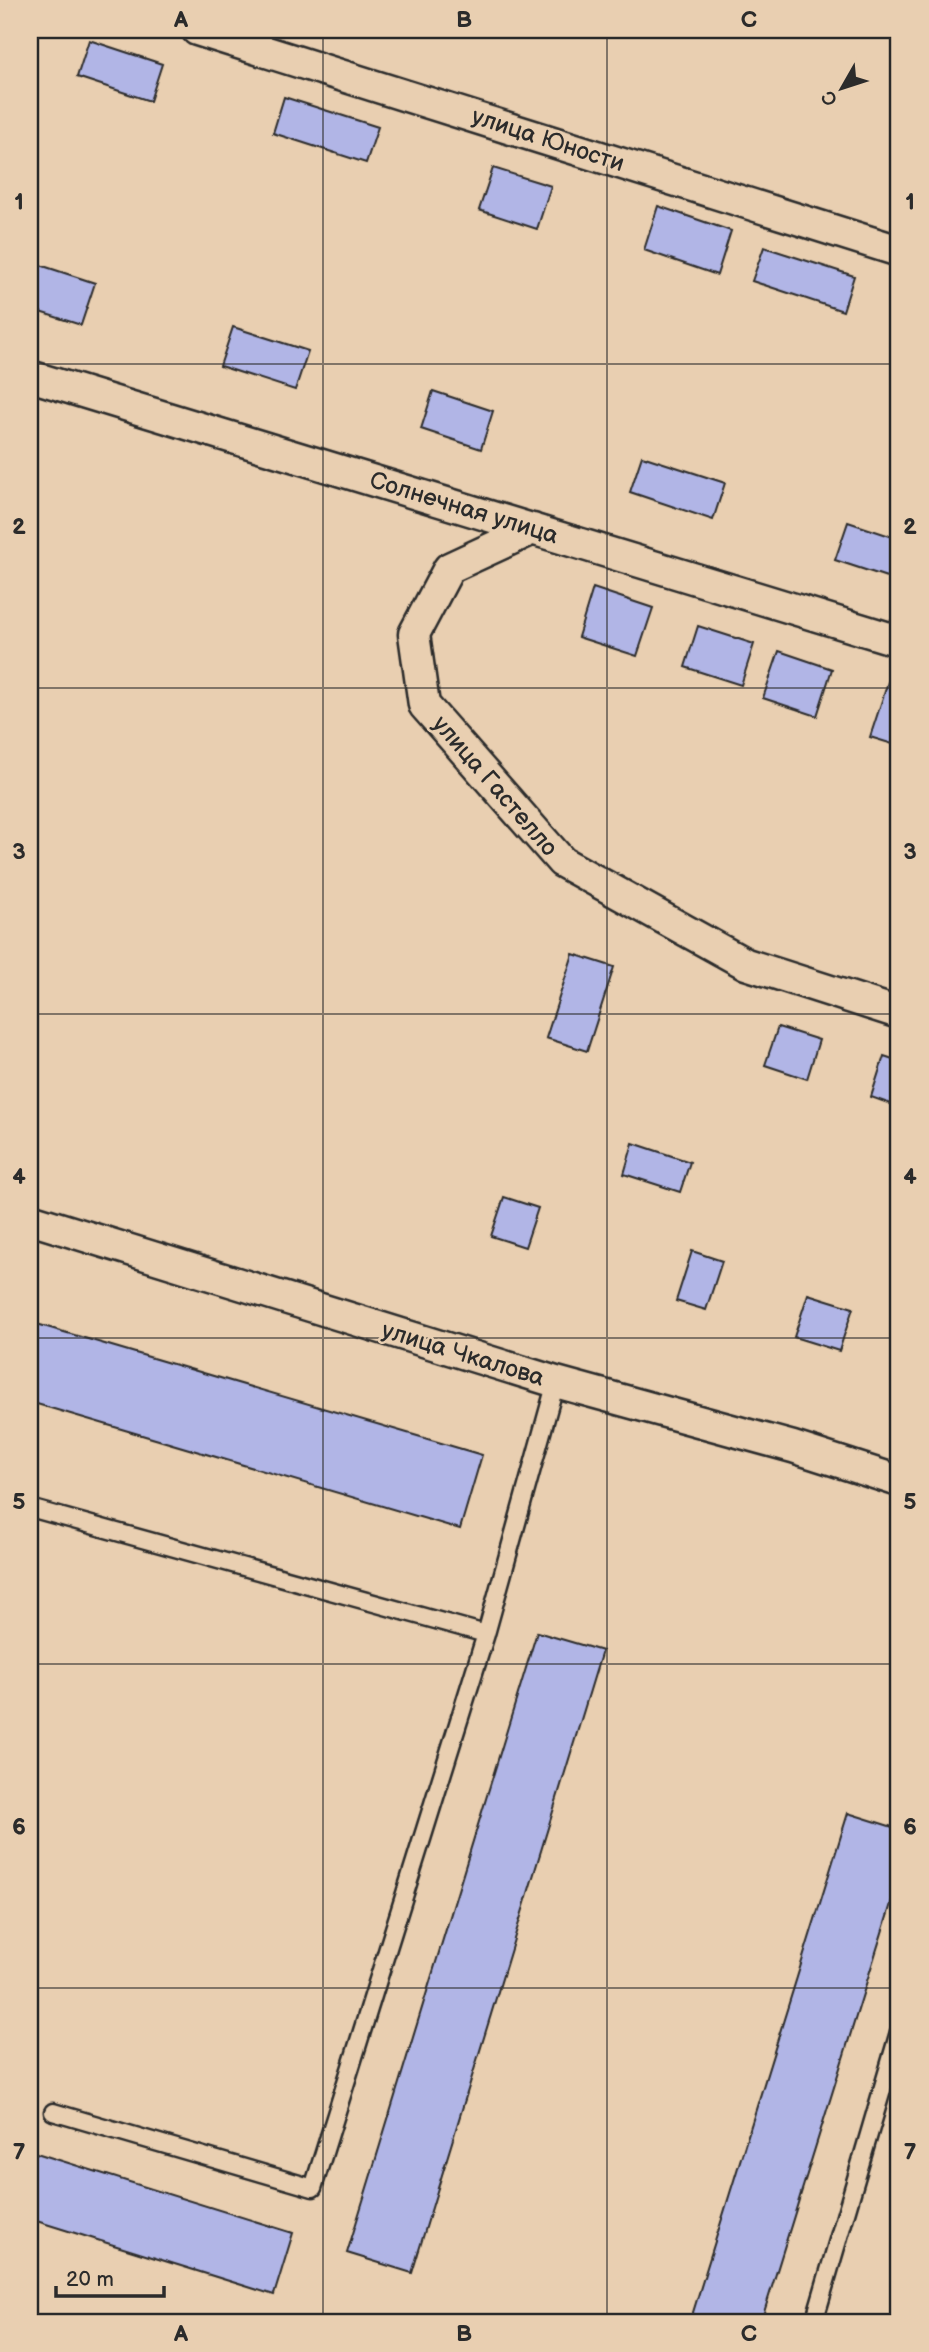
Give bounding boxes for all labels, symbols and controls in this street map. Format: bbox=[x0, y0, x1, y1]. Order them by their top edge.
text: A bbox=[173, 6, 189, 34]
text: B bbox=[456, 6, 472, 34]
text: C bbox=[741, 6, 757, 34]
north arrow bbox=[806, 52, 876, 122]
text: С bbox=[817, 85, 843, 110]
street label: улица Юности bbox=[468, 102, 628, 178]
text: 1 bbox=[14, 188, 24, 216]
text: 1 bbox=[905, 188, 915, 216]
street label: Солнечная улица bbox=[366, 466, 562, 550]
text: 2 bbox=[12, 513, 26, 541]
text: 2 bbox=[903, 513, 917, 541]
street label: улица Гастелло bbox=[426, 710, 564, 862]
text: 3 bbox=[12, 838, 26, 866]
text: 3 bbox=[903, 838, 917, 866]
text: 4 bbox=[12, 1163, 26, 1191]
text: 4 bbox=[903, 1163, 917, 1191]
street label: улица Чкалова bbox=[378, 1316, 548, 1392]
text: 5 bbox=[12, 1488, 26, 1516]
text: 5 bbox=[903, 1488, 917, 1516]
text: 6 bbox=[12, 1813, 26, 1841]
text: 6 bbox=[903, 1813, 917, 1841]
text: 7 bbox=[13, 2138, 26, 2166]
text: 7 bbox=[904, 2138, 917, 2166]
scale bar bbox=[56, 2254, 164, 2298]
text: 20 m bbox=[66, 2267, 114, 2292]
text: A bbox=[173, 2320, 189, 2348]
text: B bbox=[456, 2320, 472, 2348]
text: C bbox=[741, 2320, 757, 2348]

